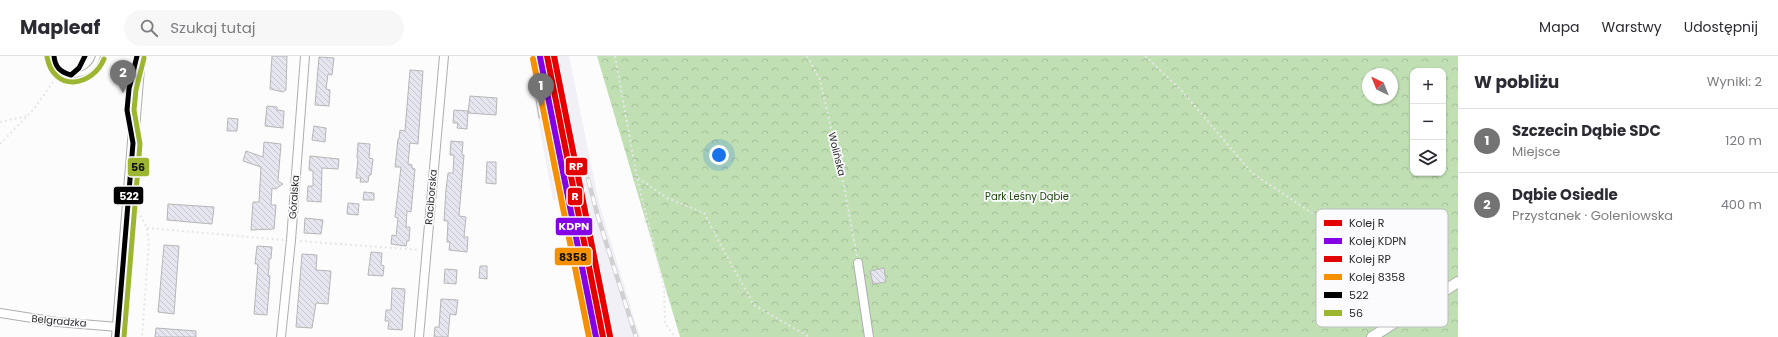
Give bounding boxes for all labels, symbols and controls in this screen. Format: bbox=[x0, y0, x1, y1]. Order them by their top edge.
search box bbox=[124, 10, 404, 46]
text: Mapleaf bbox=[20, 14, 100, 41]
icon: search bbox=[138, 17, 160, 39]
text: Szukaj tutaj bbox=[170, 17, 256, 38]
text: Mapa bbox=[1539, 17, 1580, 37]
text: Warstwy bbox=[1602, 17, 1662, 37]
text: Udostępnij bbox=[1684, 17, 1758, 37]
pin: 2 bbox=[110, 60, 136, 93]
north arrow bbox=[1362, 68, 1398, 104]
map controls bbox=[1410, 68, 1446, 176]
button: + bbox=[1410, 68, 1446, 104]
text: W pobliżu bbox=[1474, 70, 1559, 94]
text: Wyniki: 2 bbox=[1707, 72, 1762, 91]
pin: 1 bbox=[528, 73, 554, 106]
button: − bbox=[1410, 104, 1446, 140]
text: Szczecin Dąbie SDC bbox=[1512, 120, 1661, 141]
street label: Wolińska bbox=[824, 131, 850, 177]
text: 1 bbox=[1485, 131, 1489, 150]
text: 120 m bbox=[1725, 131, 1762, 150]
button: layers bbox=[1410, 140, 1446, 176]
text: Miejsce bbox=[1512, 142, 1560, 161]
your location bbox=[709, 145, 729, 165]
line badge: 56 bbox=[127, 157, 150, 177]
line badge: RP bbox=[565, 157, 588, 176]
text: RP bbox=[569, 158, 583, 174]
text: 56 bbox=[131, 159, 145, 175]
street label: Raciborska bbox=[421, 169, 441, 225]
street label: Góralska bbox=[285, 174, 303, 220]
text: Dąbie Osiedle bbox=[1512, 184, 1618, 205]
line badge: 522 bbox=[113, 186, 144, 205]
line badge: R bbox=[567, 187, 583, 206]
text: 522 bbox=[119, 188, 139, 204]
text: R bbox=[571, 188, 579, 204]
park label: Park Leśny Dąbie bbox=[985, 189, 1069, 204]
text: 2 bbox=[1483, 195, 1491, 214]
text: 400 m bbox=[1721, 195, 1762, 214]
text: Przystanek · Goleniowska bbox=[1512, 206, 1673, 225]
legend bbox=[1316, 209, 1448, 327]
text: Kolej R bbox=[1349, 215, 1385, 231]
line badge: KDPN bbox=[555, 217, 593, 236]
text: KDPN bbox=[559, 218, 589, 234]
text: Kolej KDPN bbox=[1349, 233, 1406, 249]
line badge: 8358 bbox=[554, 247, 592, 266]
text: 8358 bbox=[559, 249, 587, 265]
text: Kolej RP bbox=[1349, 251, 1391, 267]
text: Kolej 8358 bbox=[1349, 269, 1405, 285]
text: 522 bbox=[1349, 287, 1369, 303]
text: 56 bbox=[1349, 305, 1363, 321]
street label: Belgradzka bbox=[31, 311, 87, 331]

